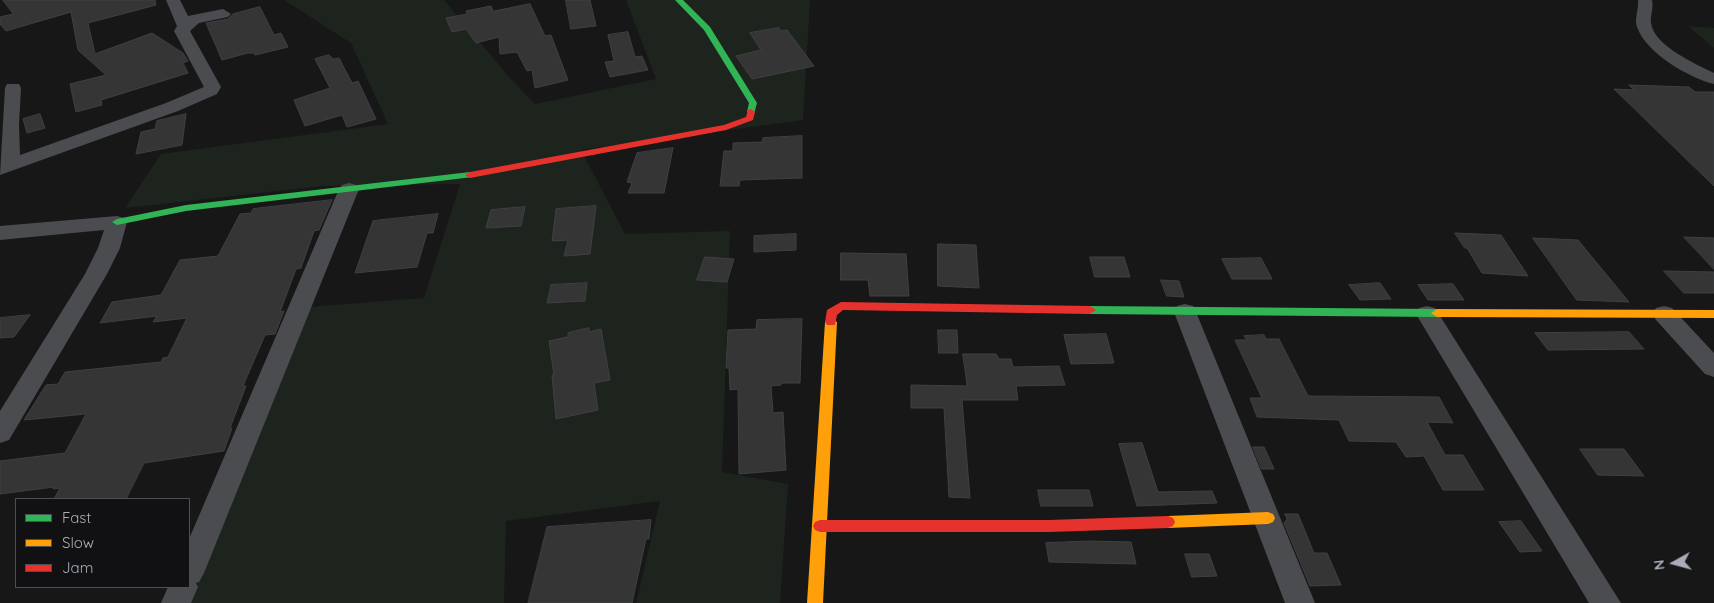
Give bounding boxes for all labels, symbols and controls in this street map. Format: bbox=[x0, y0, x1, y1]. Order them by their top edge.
legend bbox=[15, 498, 190, 588]
text: Fast bbox=[62, 508, 91, 527]
text: Slow bbox=[62, 533, 94, 552]
north arrow bbox=[1649, 538, 1699, 588]
text: Jam bbox=[62, 558, 93, 577]
text: N bbox=[1650, 559, 1669, 571]

